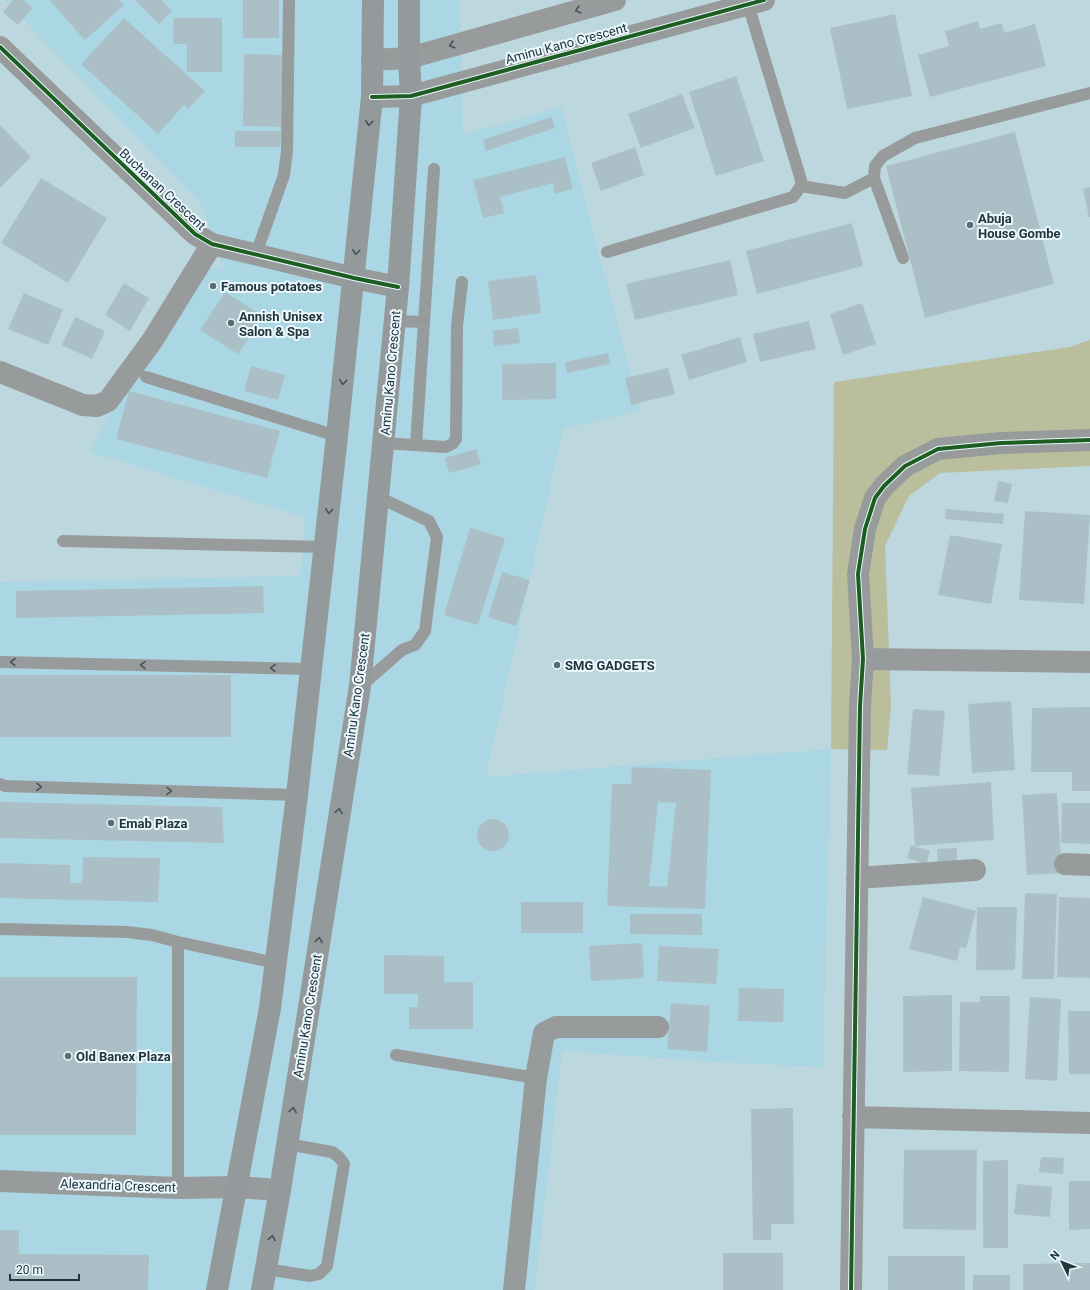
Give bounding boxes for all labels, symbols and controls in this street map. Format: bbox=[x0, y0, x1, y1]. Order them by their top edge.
one-way arrow bbox=[574, 6, 581, 14]
street label: Aminu Kano Crescent bbox=[504, 20, 629, 67]
one-way arrow bbox=[449, 41, 456, 49]
one-way arrow bbox=[365, 120, 374, 126]
street label: Buchanan Crescent bbox=[116, 146, 209, 233]
place label: Abuja House Gombe bbox=[978, 211, 1061, 241]
marker: Abuja House Gombe bbox=[965, 220, 975, 230]
one-way arrow bbox=[352, 249, 361, 255]
place label: Famous potatoes bbox=[221, 279, 322, 294]
marker: Famous potatoes bbox=[208, 281, 218, 291]
place label: Annish Unisex Salon & Spa bbox=[239, 309, 323, 339]
street label: Aminu Kano Crescent bbox=[378, 310, 403, 436]
marker: Annish Unisex Salon & Spa bbox=[226, 318, 236, 328]
one-way arrow bbox=[339, 379, 348, 385]
one-way arrow bbox=[325, 508, 334, 514]
street label: Aminu Kano Crescent bbox=[340, 632, 373, 758]
one-way arrow bbox=[10, 658, 16, 666]
place label: SMG GADGETS bbox=[565, 658, 655, 673]
marker: SMG GADGETS bbox=[552, 660, 562, 670]
one-way arrow bbox=[140, 661, 146, 669]
one-way arrow bbox=[270, 664, 276, 672]
one-way arrow bbox=[36, 783, 42, 791]
one-way arrow bbox=[166, 787, 172, 796]
one-way arrow bbox=[335, 808, 343, 814]
place label: Emab Plaza bbox=[119, 816, 187, 831]
marker: Emab Plaza bbox=[106, 818, 116, 828]
one-way arrow bbox=[314, 937, 323, 943]
street label: Aminu Kano Crescent bbox=[290, 953, 325, 1079]
place label: Old Banex Plaza bbox=[76, 1049, 171, 1064]
marker: Old Banex Plaza bbox=[63, 1051, 73, 1061]
one-way arrow bbox=[288, 1107, 297, 1113]
street label: Alexandria Crescent bbox=[60, 1176, 176, 1195]
one-way arrow bbox=[267, 1235, 275, 1241]
north arrow bbox=[1042, 1242, 1082, 1282]
text: N bbox=[1048, 1248, 1063, 1263]
scale bar bbox=[10, 1256, 79, 1282]
text: 20 m bbox=[16, 1263, 43, 1277]

